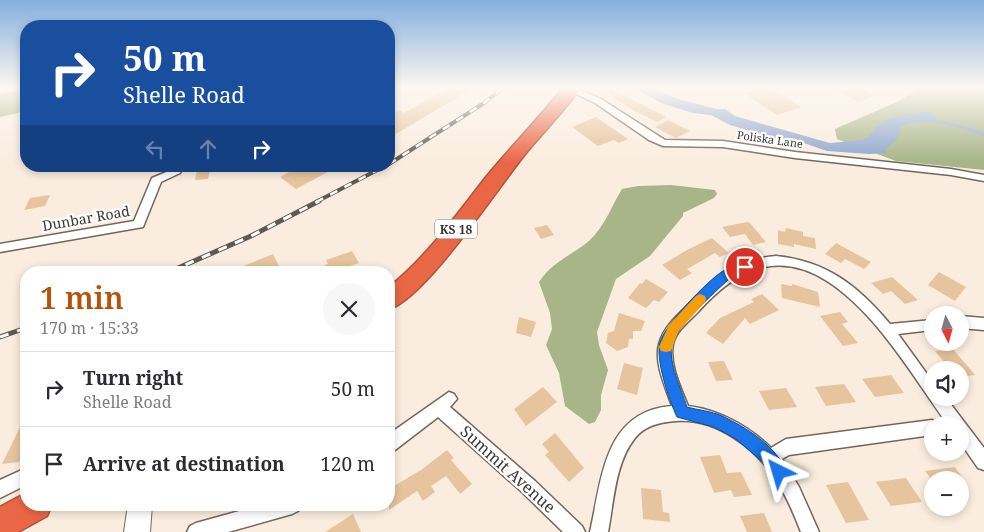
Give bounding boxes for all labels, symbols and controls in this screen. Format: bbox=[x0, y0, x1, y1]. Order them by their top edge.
text: 50 m bbox=[123, 34, 206, 81]
icon: right bbox=[40, 40, 105, 105]
text: Shelle Road bbox=[123, 79, 245, 109]
street label: Poliska Lane bbox=[736, 127, 804, 151]
icon: left bbox=[141, 135, 169, 163]
icon: ahead bbox=[194, 135, 222, 163]
icon: right bbox=[247, 135, 275, 163]
street label: Dunbar Road bbox=[41, 201, 132, 235]
road number: KS 18 bbox=[435, 220, 477, 238]
pin bbox=[724, 246, 766, 288]
icon: arrive bbox=[731, 253, 759, 281]
text: 1 min bbox=[40, 277, 124, 318]
button: close bbox=[323, 283, 375, 335]
north arrow bbox=[924, 306, 969, 351]
map controls bbox=[924, 306, 969, 516]
text: 170 m · 15:33 bbox=[40, 317, 139, 339]
button: sound bbox=[924, 361, 969, 406]
text: Turn right bbox=[83, 365, 183, 391]
icon: right bbox=[40, 375, 68, 403]
text: 50 m bbox=[331, 376, 375, 402]
text: Shelle Road bbox=[83, 391, 172, 413]
button: + bbox=[924, 416, 969, 461]
street label: Summit Avenue bbox=[456, 420, 560, 518]
position arrow bbox=[752, 445, 804, 497]
icon: arrive bbox=[40, 450, 68, 478]
text: Arrive at destination bbox=[83, 451, 285, 477]
text: 120 m bbox=[320, 451, 375, 477]
button: − bbox=[924, 471, 969, 516]

